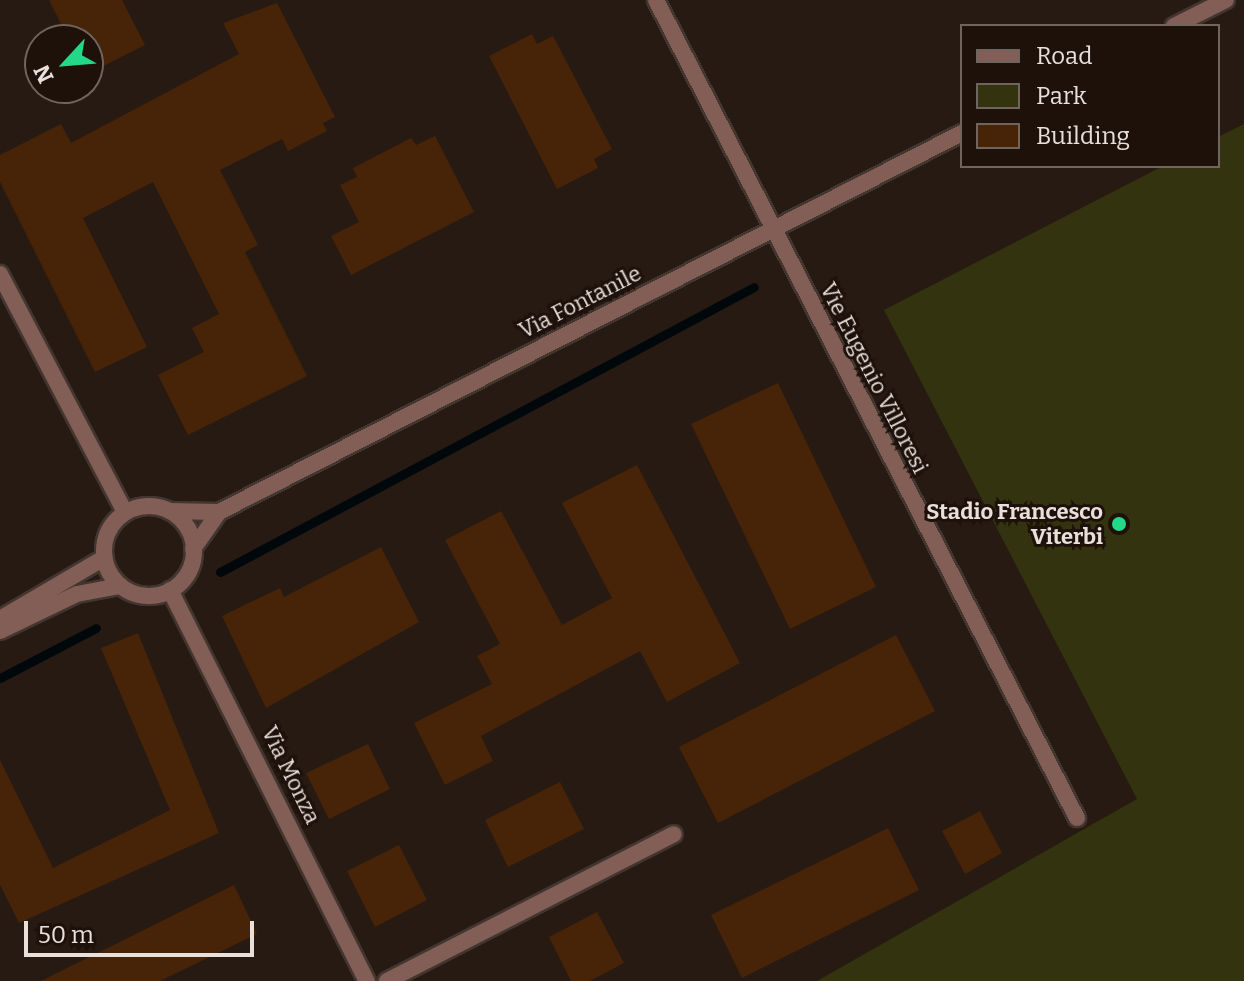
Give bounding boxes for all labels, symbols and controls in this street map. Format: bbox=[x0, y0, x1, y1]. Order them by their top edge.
north arrow bbox=[24, 24, 104, 104]
legend bbox=[960, 24, 1220, 168]
text: Road bbox=[1036, 42, 1092, 70]
text: N bbox=[28, 60, 60, 87]
text: Park bbox=[1036, 82, 1087, 110]
text: Building bbox=[1036, 122, 1130, 150]
street label: Via Fontanile bbox=[515, 260, 645, 344]
street label: Vie Eugenio Villoresi bbox=[815, 278, 933, 478]
place label: Stadio Francesco Viterbi bbox=[926, 498, 1103, 550]
marker: Stadio Francesco Viterbi bbox=[1110, 515, 1128, 533]
street label: Via Monza bbox=[256, 722, 326, 828]
scale bar bbox=[28, 905, 258, 955]
text: 50 m bbox=[38, 921, 94, 949]

